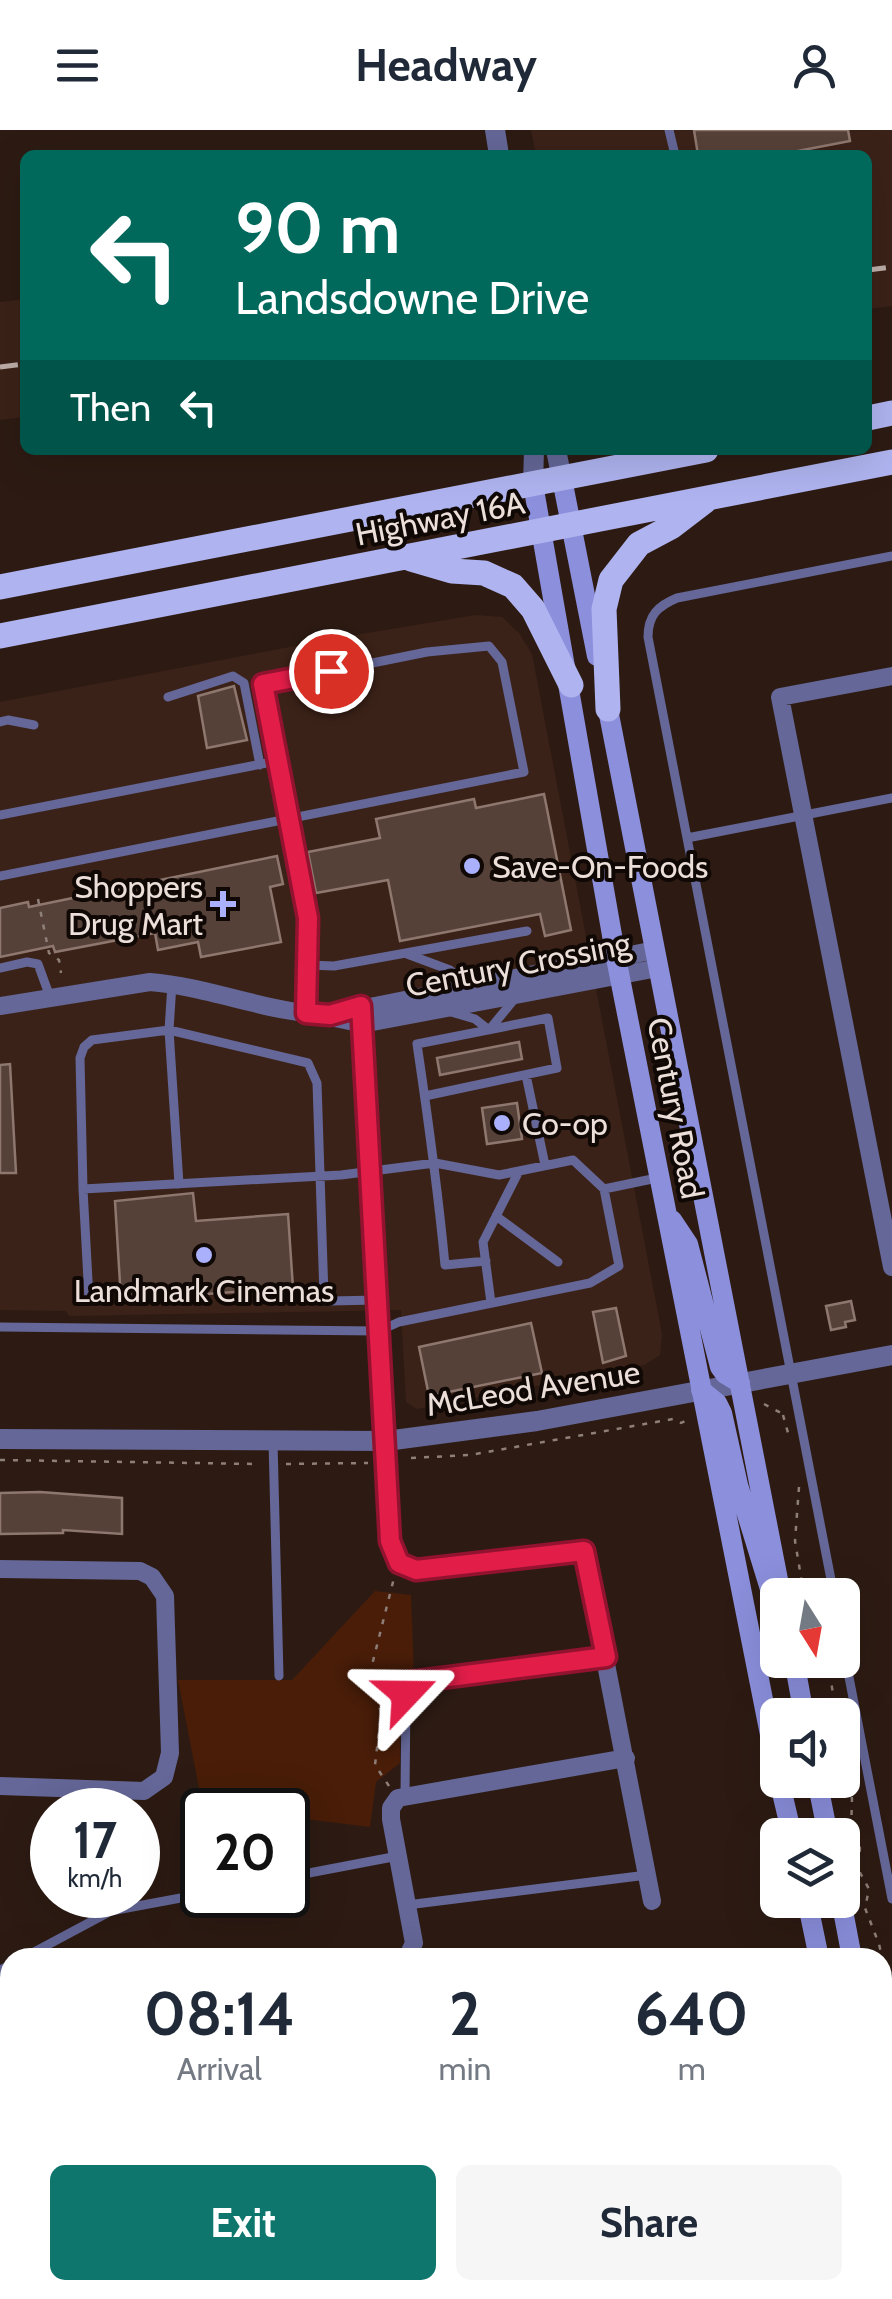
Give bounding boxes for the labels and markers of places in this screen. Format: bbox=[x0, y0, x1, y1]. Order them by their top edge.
pin bbox=[289, 629, 374, 714]
place label: Save-On-Foods bbox=[492, 847, 708, 886]
marker: Save-On-Foods bbox=[461, 855, 483, 877]
place label: Shoppers Drug Mart bbox=[68, 867, 203, 943]
marker: Shoppers Drug Mart bbox=[212, 893, 234, 915]
place label: Co-op bbox=[522, 1104, 608, 1143]
marker: Co-op bbox=[491, 1112, 513, 1134]
marker: Landmark Cinemas bbox=[193, 1244, 215, 1266]
place label: Landmark Cinemas bbox=[74, 1271, 334, 1310]

